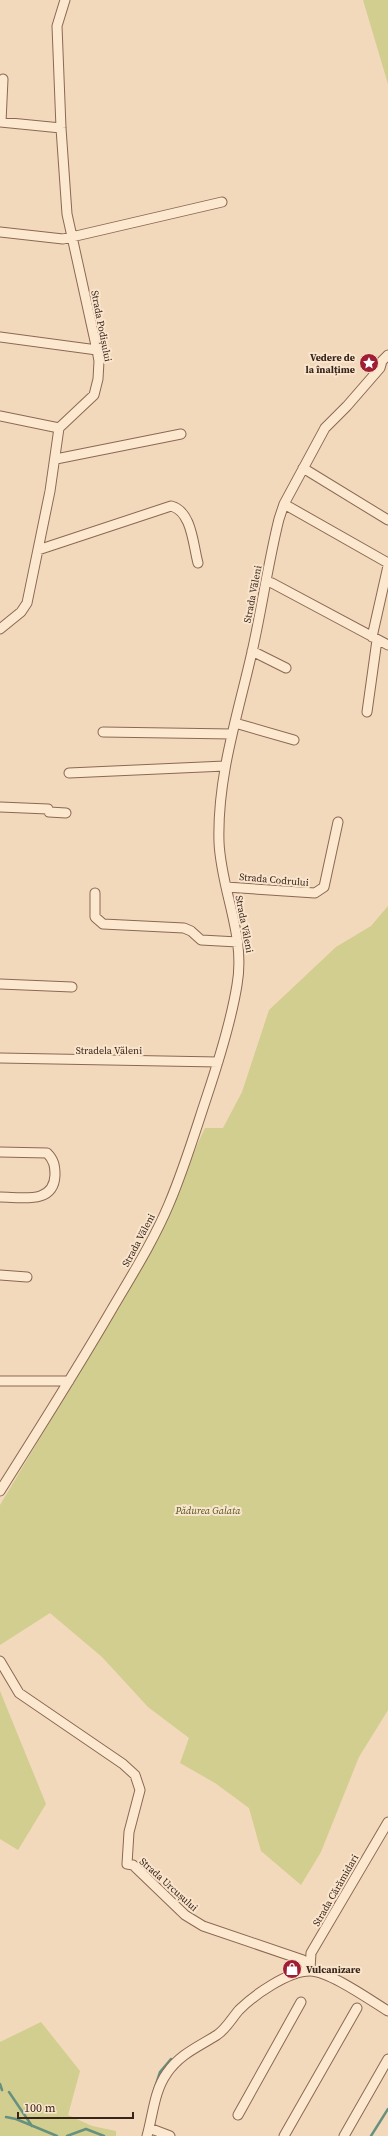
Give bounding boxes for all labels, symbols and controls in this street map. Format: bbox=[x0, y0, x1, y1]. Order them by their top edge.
street label: Strada Podișului bbox=[88, 289, 115, 363]
place label: Vedere de la înalțime bbox=[306, 351, 355, 376]
place icon: Vedere de la înalțime bbox=[358, 352, 380, 374]
street label: Strada Văleni bbox=[241, 564, 264, 624]
street label: Strada Codrului bbox=[239, 870, 309, 889]
street label: Strada Văleni bbox=[233, 894, 256, 954]
street label: Stradela Văleni bbox=[76, 1044, 142, 1057]
street label: Strada Văleni bbox=[119, 1211, 158, 1269]
park label: Pădurea Galata bbox=[174, 1504, 241, 1517]
street label: Strada Cărămidari bbox=[310, 1852, 361, 1928]
street label: Strada Urcușului bbox=[137, 1855, 201, 1914]
shop icon: Vulcanizare bbox=[281, 1958, 303, 1980]
place label: Vulcanizare bbox=[306, 1963, 361, 1976]
scale bar bbox=[18, 2094, 133, 2120]
text: 100 m bbox=[24, 2100, 56, 2116]

